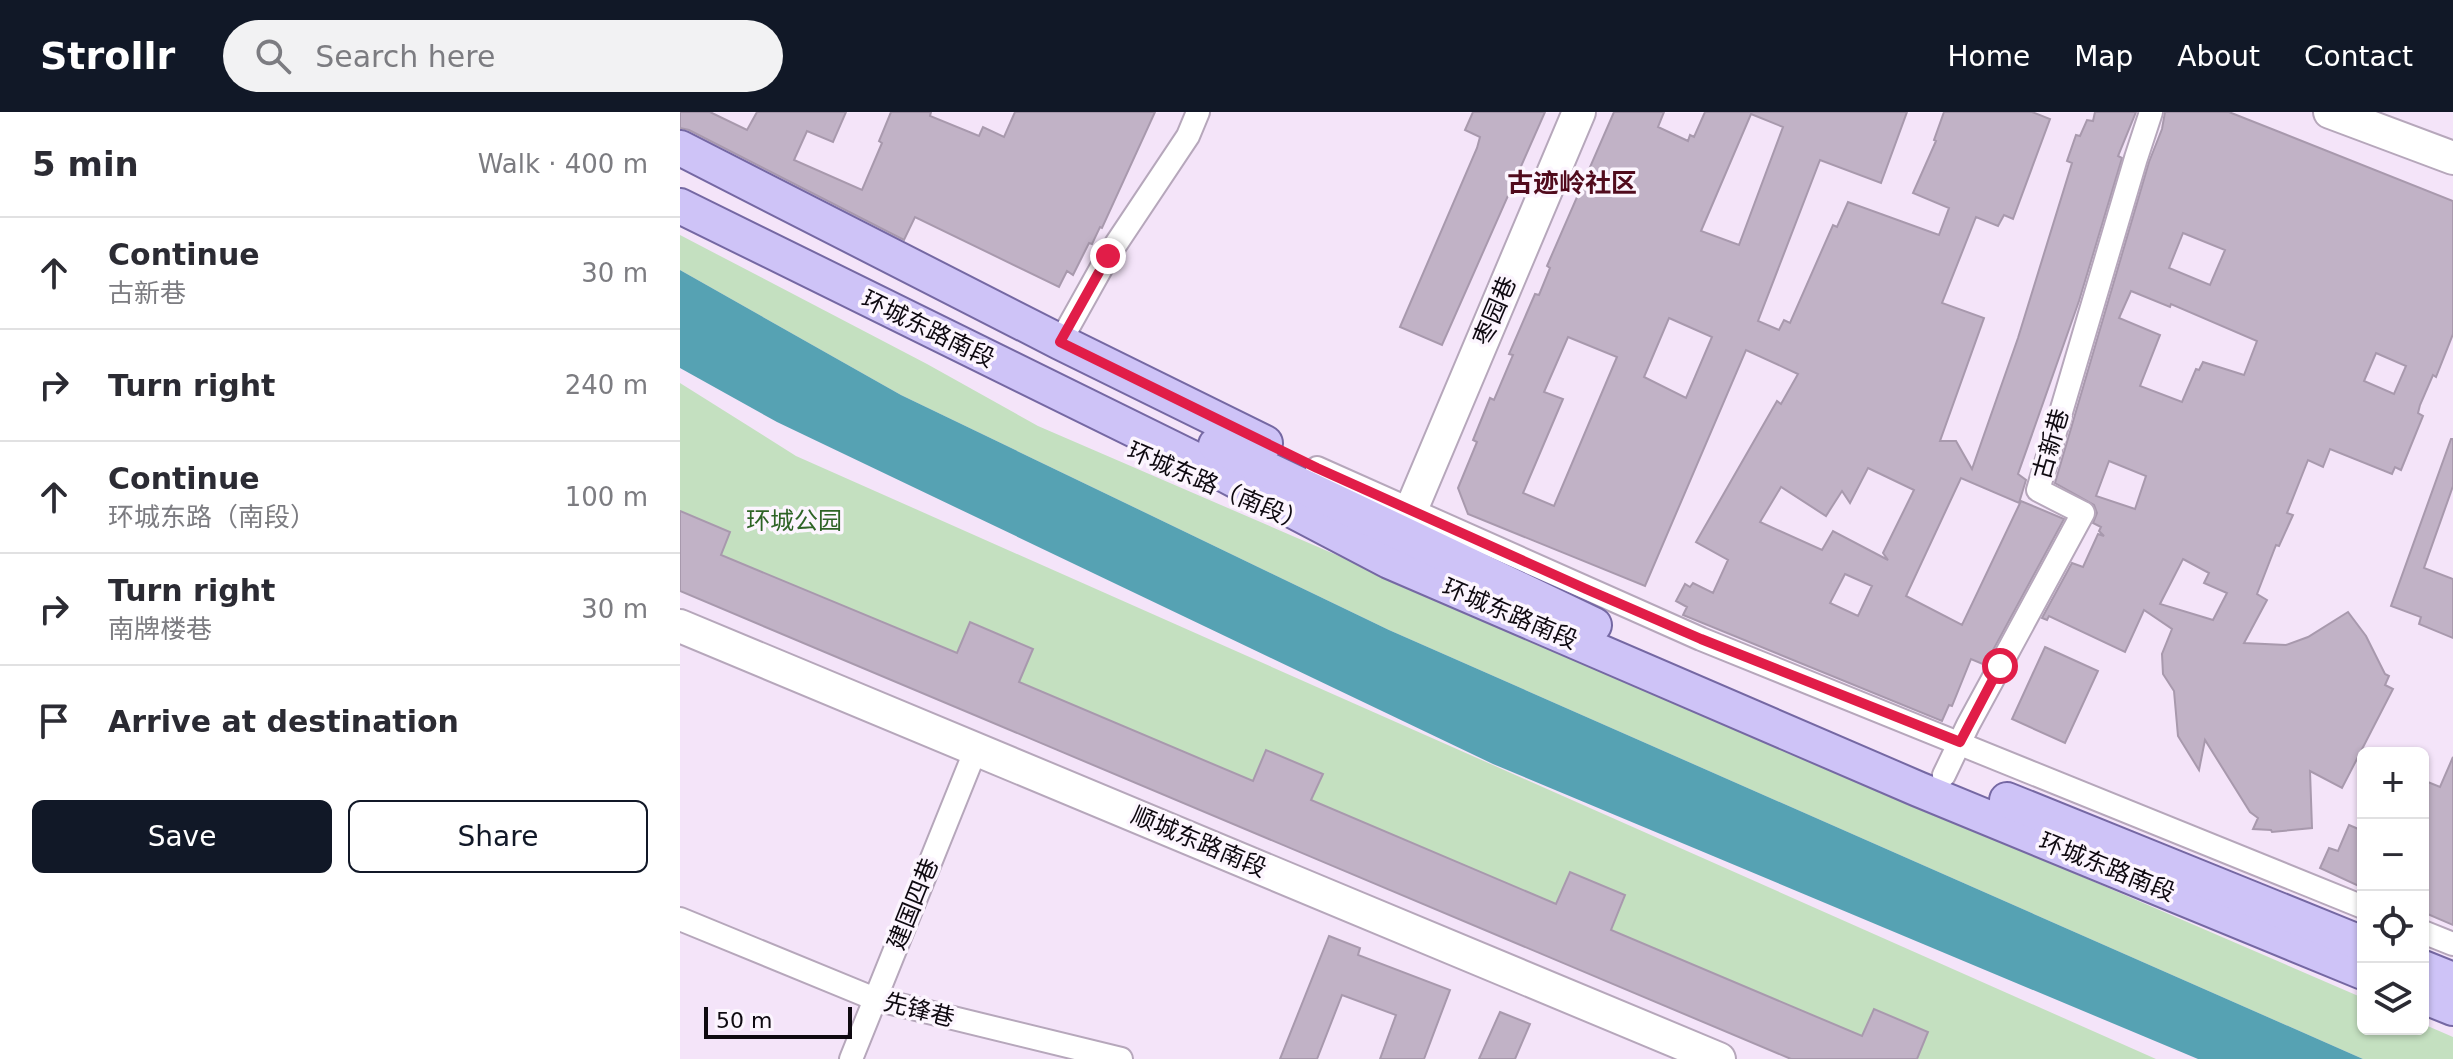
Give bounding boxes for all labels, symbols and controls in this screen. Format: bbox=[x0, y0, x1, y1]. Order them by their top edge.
search box bbox=[223, 20, 783, 92]
text: Strollr bbox=[40, 34, 175, 78]
icon: search bbox=[251, 34, 295, 78]
text: Search here bbox=[315, 39, 495, 74]
text: Home bbox=[1947, 40, 2030, 73]
text: Map bbox=[2074, 40, 2133, 73]
text: About bbox=[2177, 40, 2260, 73]
text: Contact bbox=[2304, 40, 2413, 73]
text: 5 min bbox=[32, 144, 139, 184]
text: Walk · 400 m bbox=[478, 149, 648, 179]
district label: 古迹岭社区 bbox=[1507, 168, 1637, 198]
text: Continue bbox=[108, 237, 260, 272]
route end bbox=[1090, 238, 1126, 274]
icon: ahead bbox=[32, 251, 76, 295]
text: 30 m bbox=[581, 258, 648, 288]
street label: 枣园巷 bbox=[1468, 272, 1522, 350]
text: 古新巷 bbox=[108, 278, 186, 308]
street label: 环城东路南段 bbox=[857, 285, 999, 373]
icon: right bbox=[32, 363, 76, 407]
text: Turn right bbox=[108, 368, 275, 403]
text: 240 m bbox=[565, 370, 648, 400]
street label: 古新巷 bbox=[2028, 406, 2074, 482]
street label: 环城东路（南段） bbox=[1123, 437, 1311, 537]
text: Continue bbox=[108, 461, 260, 496]
icon: ahead bbox=[32, 475, 76, 519]
text: 100 m bbox=[565, 482, 648, 512]
text: 环城东路（南段） bbox=[108, 502, 316, 532]
park label: 环城公园 bbox=[746, 507, 842, 535]
text: Turn right bbox=[108, 573, 275, 608]
street label: 环城东路南段 bbox=[1438, 573, 1582, 655]
icon: right bbox=[32, 587, 76, 631]
text: 30 m bbox=[581, 594, 648, 624]
text: 南牌楼巷 bbox=[108, 614, 212, 644]
route start bbox=[1982, 648, 2018, 684]
icon: arrive bbox=[32, 699, 76, 743]
text: Arrive at destination bbox=[108, 704, 459, 739]
map controls bbox=[2357, 747, 2429, 1035]
button: + bbox=[2357, 747, 2429, 819]
button: Save bbox=[32, 800, 332, 873]
button: Share bbox=[348, 800, 648, 873]
street label: 顺城东路南段 bbox=[1127, 801, 1271, 883]
button: − bbox=[2357, 819, 2429, 891]
street label: 环城东路南段 bbox=[2035, 827, 2179, 907]
street label: 建国四巷 bbox=[882, 854, 944, 954]
button: locate bbox=[2357, 891, 2429, 963]
button: layers bbox=[2357, 963, 2429, 1035]
street label: 先锋巷 bbox=[881, 988, 957, 1032]
scale bar bbox=[704, 1003, 852, 1039]
text: 50 m bbox=[716, 1008, 772, 1033]

